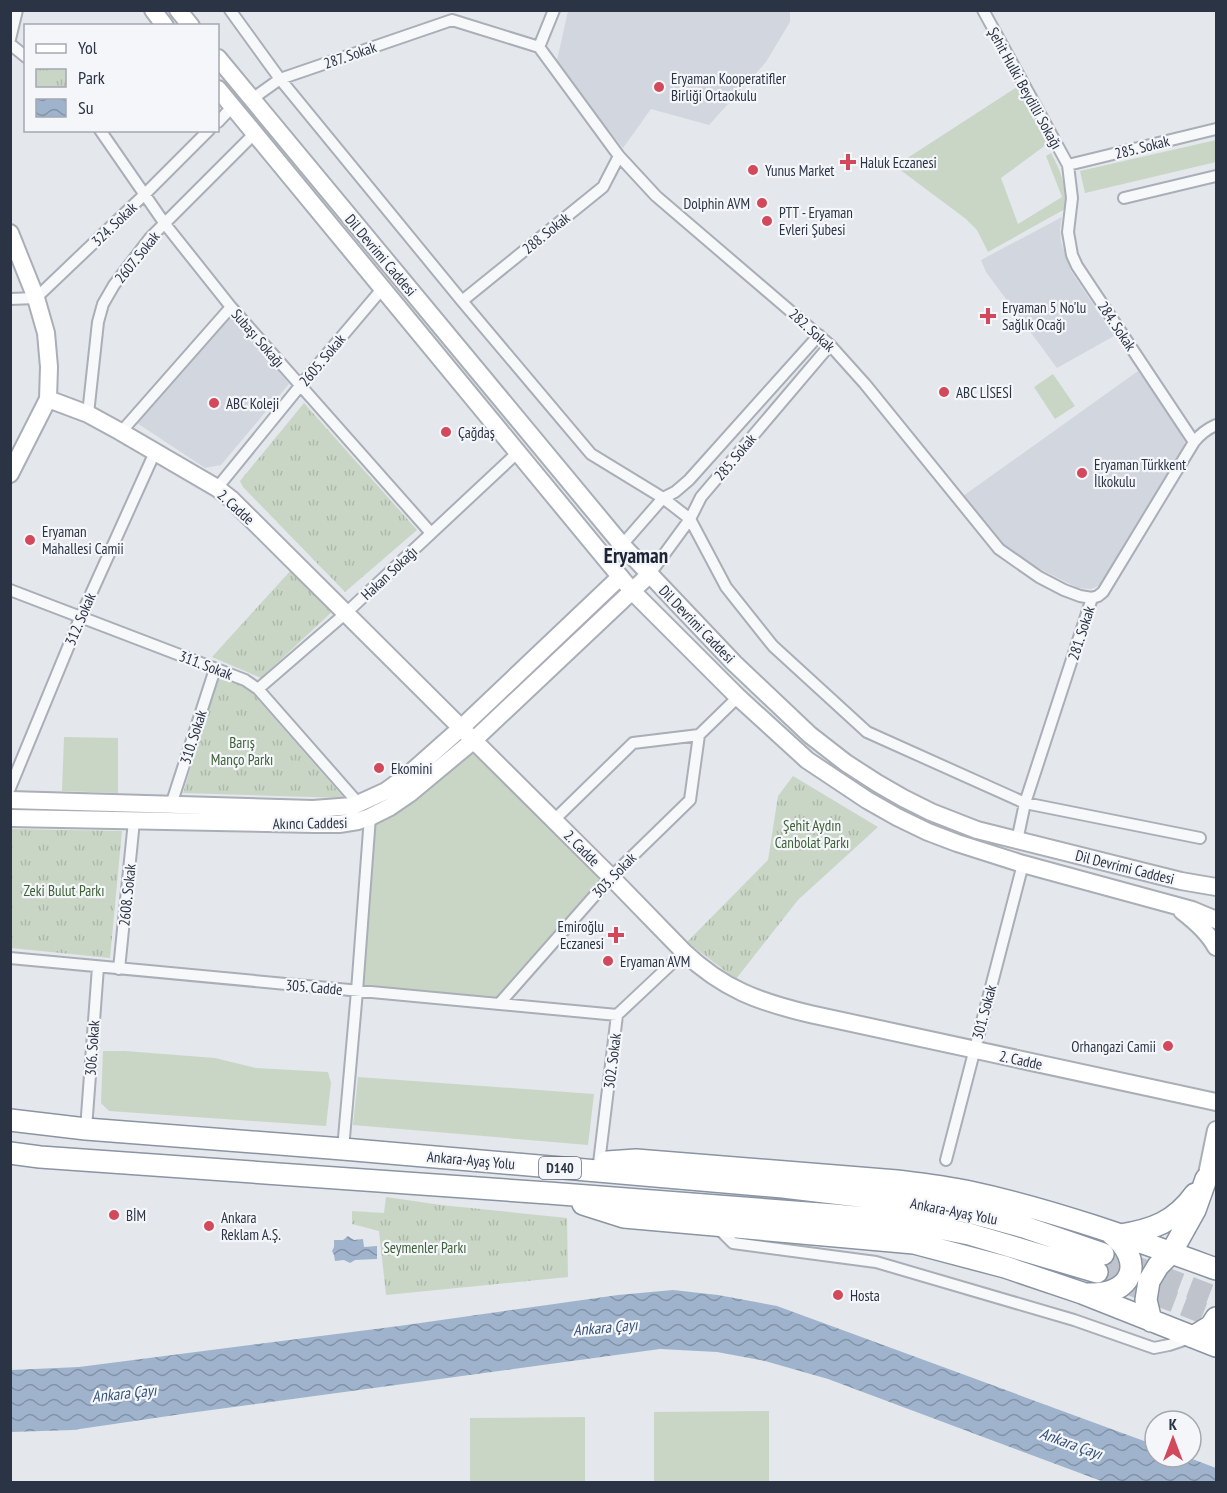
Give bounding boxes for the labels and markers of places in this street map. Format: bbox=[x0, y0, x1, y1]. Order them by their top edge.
place label: Eryaman Kooperatifler Birliği Ortaokulu bbox=[671, 69, 787, 105]
marker: Eryaman Kooperatifler Birliği Ortaokulu bbox=[652, 80, 666, 94]
place label: Haluk Eczanesi bbox=[860, 153, 937, 172]
marker: Haluk Eczanesi bbox=[841, 155, 855, 169]
place label: Yunus Market bbox=[765, 161, 834, 180]
marker: Yunus Market bbox=[746, 163, 760, 177]
place label: Dolphin AVM bbox=[683, 194, 750, 213]
marker: Dolphin AVM bbox=[755, 196, 769, 210]
place label: PTT - Eryaman Evleri Şubesi bbox=[779, 203, 853, 239]
marker: PTT - Eryaman Evleri Şubesi bbox=[760, 214, 774, 228]
place label: Eryaman 5 No'lu Sağlık Ocağı bbox=[1002, 298, 1086, 334]
marker: Eryaman 5 No'lu Sağlık Ocağı bbox=[979, 307, 997, 325]
place label: ABC LİSESİ bbox=[956, 383, 1012, 402]
marker: ABC LİSESİ bbox=[937, 385, 951, 399]
place label: ABC Koleji bbox=[226, 394, 279, 413]
marker: ABC Koleji bbox=[207, 396, 221, 410]
place label: Çağdaş bbox=[458, 423, 495, 442]
marker: Çağdaş bbox=[439, 425, 453, 439]
place label: Eryaman Türkkent İlkokulu bbox=[1094, 455, 1186, 491]
marker: Eryaman Türkkent İlkokulu bbox=[1075, 466, 1089, 480]
place label: Eryaman Mahallesi Camii bbox=[42, 522, 124, 558]
marker: Eryaman Mahallesi Camii bbox=[23, 533, 37, 547]
place label: Ekomini bbox=[391, 759, 432, 778]
marker: Ekomini bbox=[372, 761, 386, 775]
place label: Emiroğlu Eczanesi bbox=[557, 917, 604, 953]
marker: Emiroğlu Eczanesi bbox=[609, 928, 623, 942]
place label: Eryaman AVM bbox=[620, 952, 690, 971]
marker: Eryaman AVM bbox=[601, 954, 615, 968]
place label: Orhangazi Camii bbox=[1071, 1037, 1156, 1056]
marker: Orhangazi Camii bbox=[1161, 1039, 1175, 1053]
place label: BİM bbox=[126, 1206, 146, 1225]
marker: BİM bbox=[107, 1208, 121, 1222]
place label: Ankara Reklam A.Ş. bbox=[221, 1208, 281, 1244]
marker: Ankara Reklam A.Ş. bbox=[202, 1219, 216, 1233]
place label: Hosta bbox=[850, 1286, 880, 1305]
marker: Hosta bbox=[831, 1288, 845, 1302]

